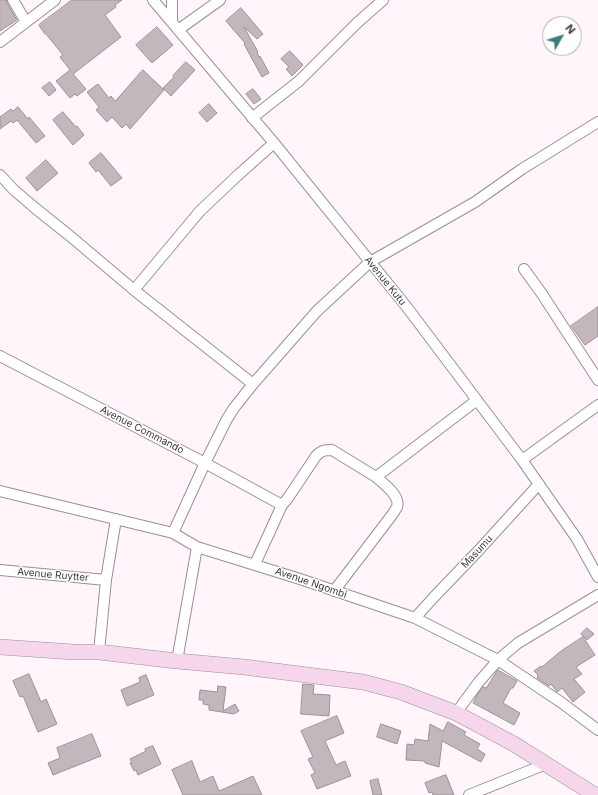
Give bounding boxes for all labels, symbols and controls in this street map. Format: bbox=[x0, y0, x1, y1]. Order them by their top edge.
north arrow bbox=[542, 16, 582, 56]
text: N bbox=[562, 21, 579, 37]
street label: Avenue Kutu bbox=[362, 254, 408, 308]
street label: Avenue Commando bbox=[98, 404, 186, 456]
street label: Masumu bbox=[459, 533, 495, 571]
street label: Avenue Ngombi bbox=[274, 565, 348, 601]
street label: Avenue Ruytter bbox=[17, 566, 89, 584]

